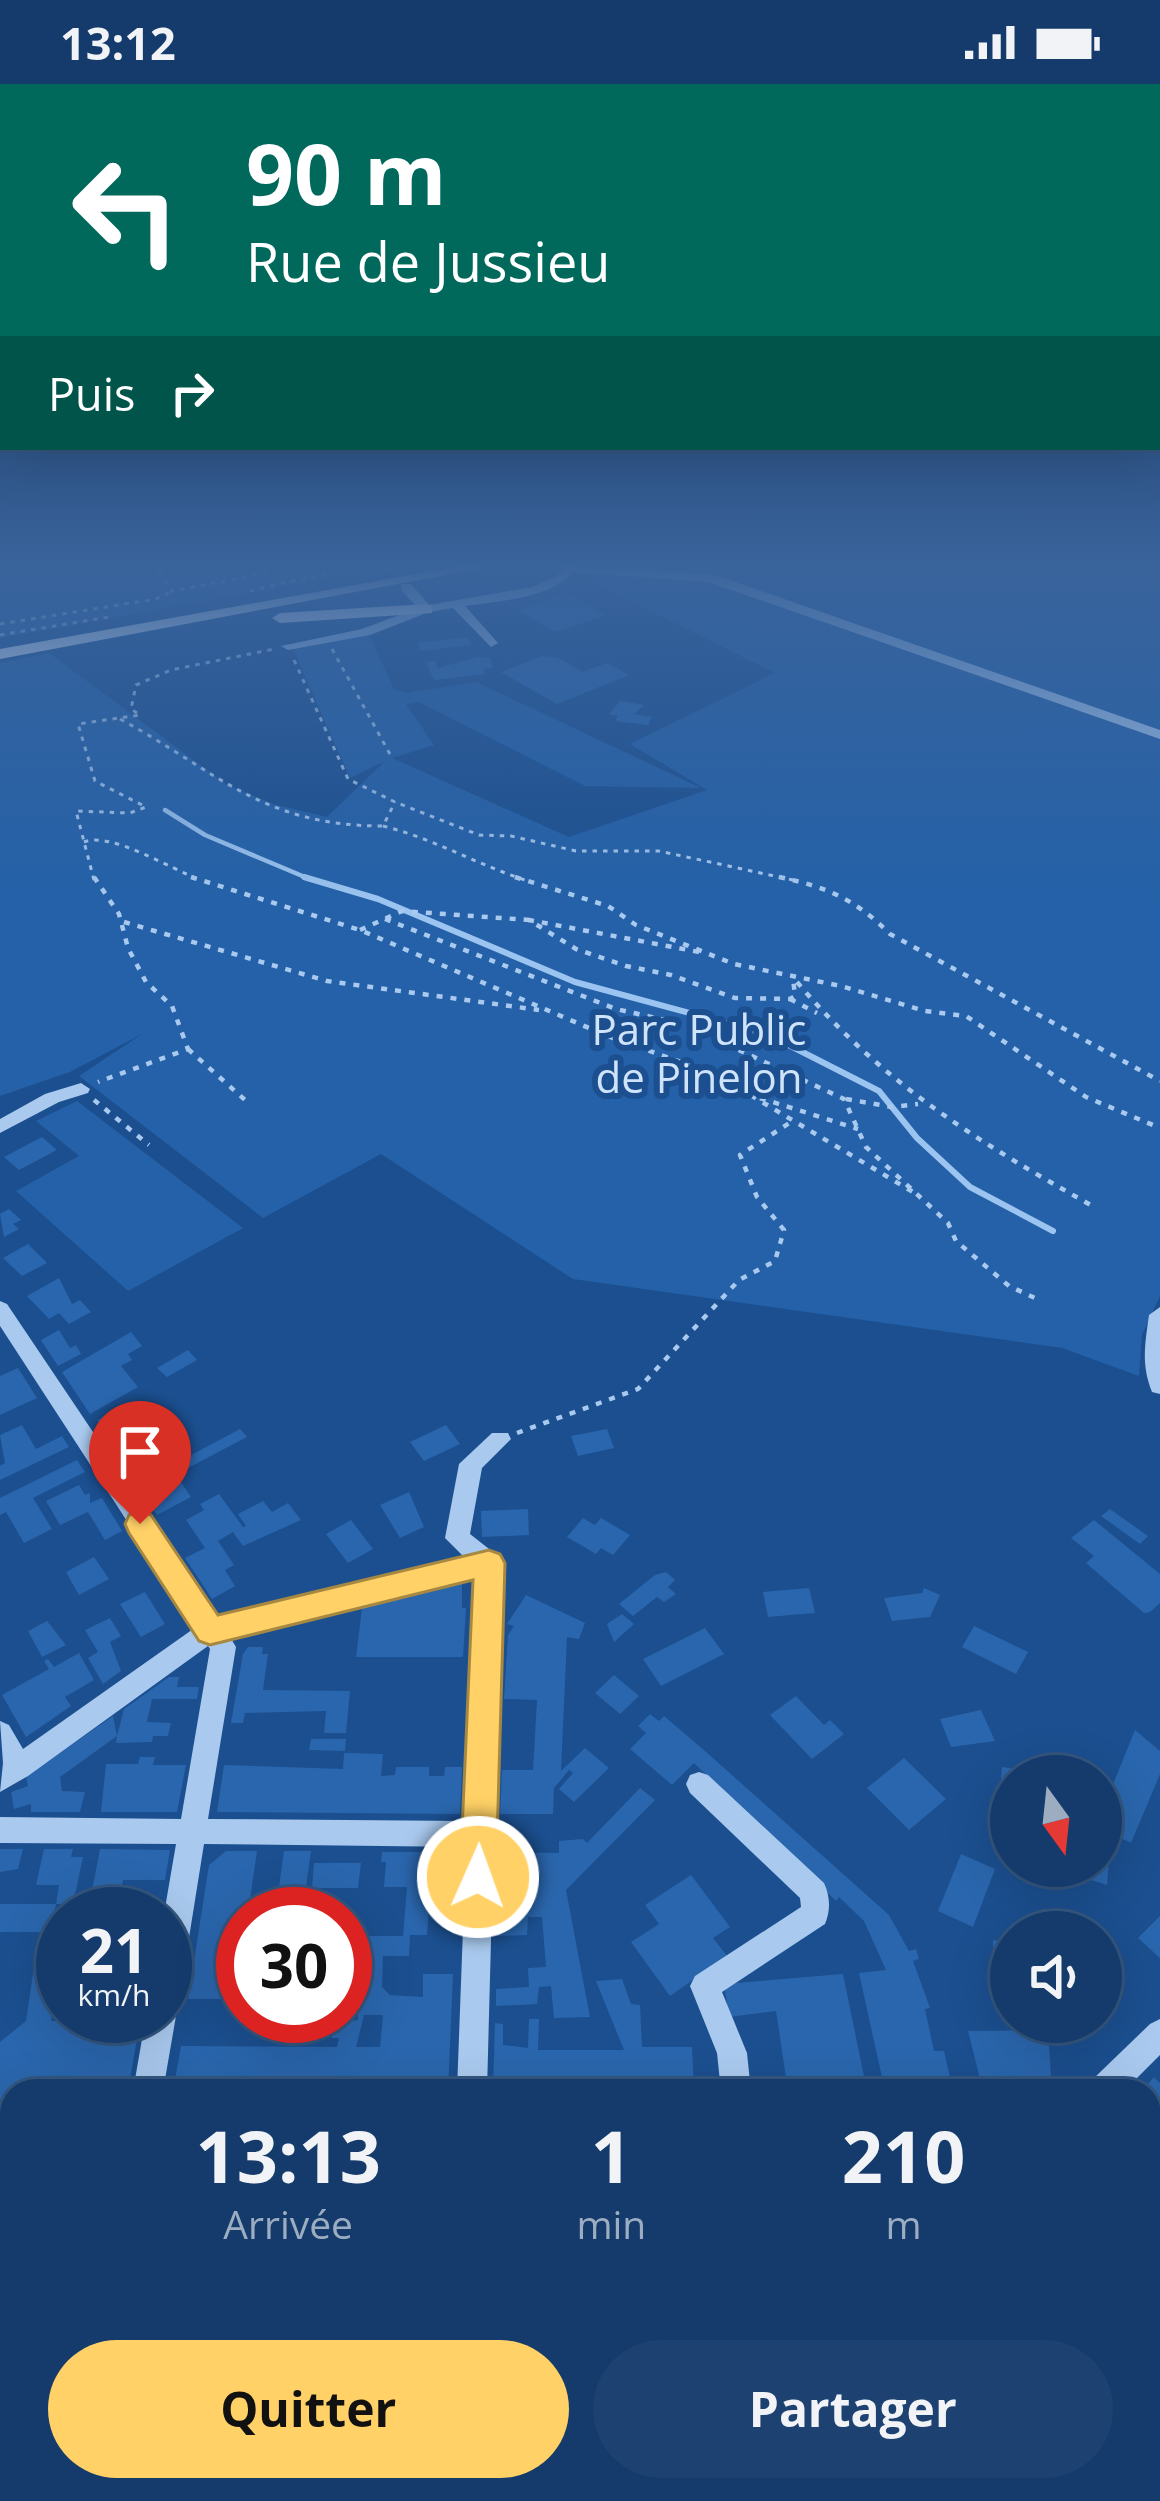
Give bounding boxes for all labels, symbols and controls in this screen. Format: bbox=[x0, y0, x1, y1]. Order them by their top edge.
text: 13:12 bbox=[60, 12, 176, 73]
text: 90 m bbox=[246, 115, 446, 230]
icon: left bbox=[48, 132, 204, 288]
text: Rue de Jussieu bbox=[246, 224, 610, 298]
icon: right bbox=[159, 360, 225, 426]
text: Puis bbox=[48, 363, 135, 424]
park label: Parc Public de Pinelon bbox=[592, 1000, 806, 1105]
pin bbox=[89, 1401, 191, 1524]
icon: arrive bbox=[107, 1419, 173, 1485]
north arrow bbox=[990, 1755, 1122, 1887]
map controls bbox=[990, 1755, 1122, 2043]
position arrow bbox=[415, 1814, 541, 1940]
speed limit sign: 30 bbox=[216, 1887, 372, 2043]
text: 21 bbox=[80, 1909, 148, 1991]
button: sound bbox=[990, 1911, 1122, 2043]
text: km/h bbox=[78, 1974, 150, 2015]
text: 13:13 bbox=[196, 2106, 381, 2204]
text: 1 bbox=[591, 2106, 632, 2204]
text: 210 bbox=[842, 2106, 965, 2204]
text: Arrivée bbox=[223, 2197, 353, 2250]
text: min bbox=[576, 2197, 646, 2250]
text: m bbox=[886, 2197, 922, 2250]
button: Quitter bbox=[48, 2340, 569, 2478]
button: Partager bbox=[593, 2340, 1113, 2478]

